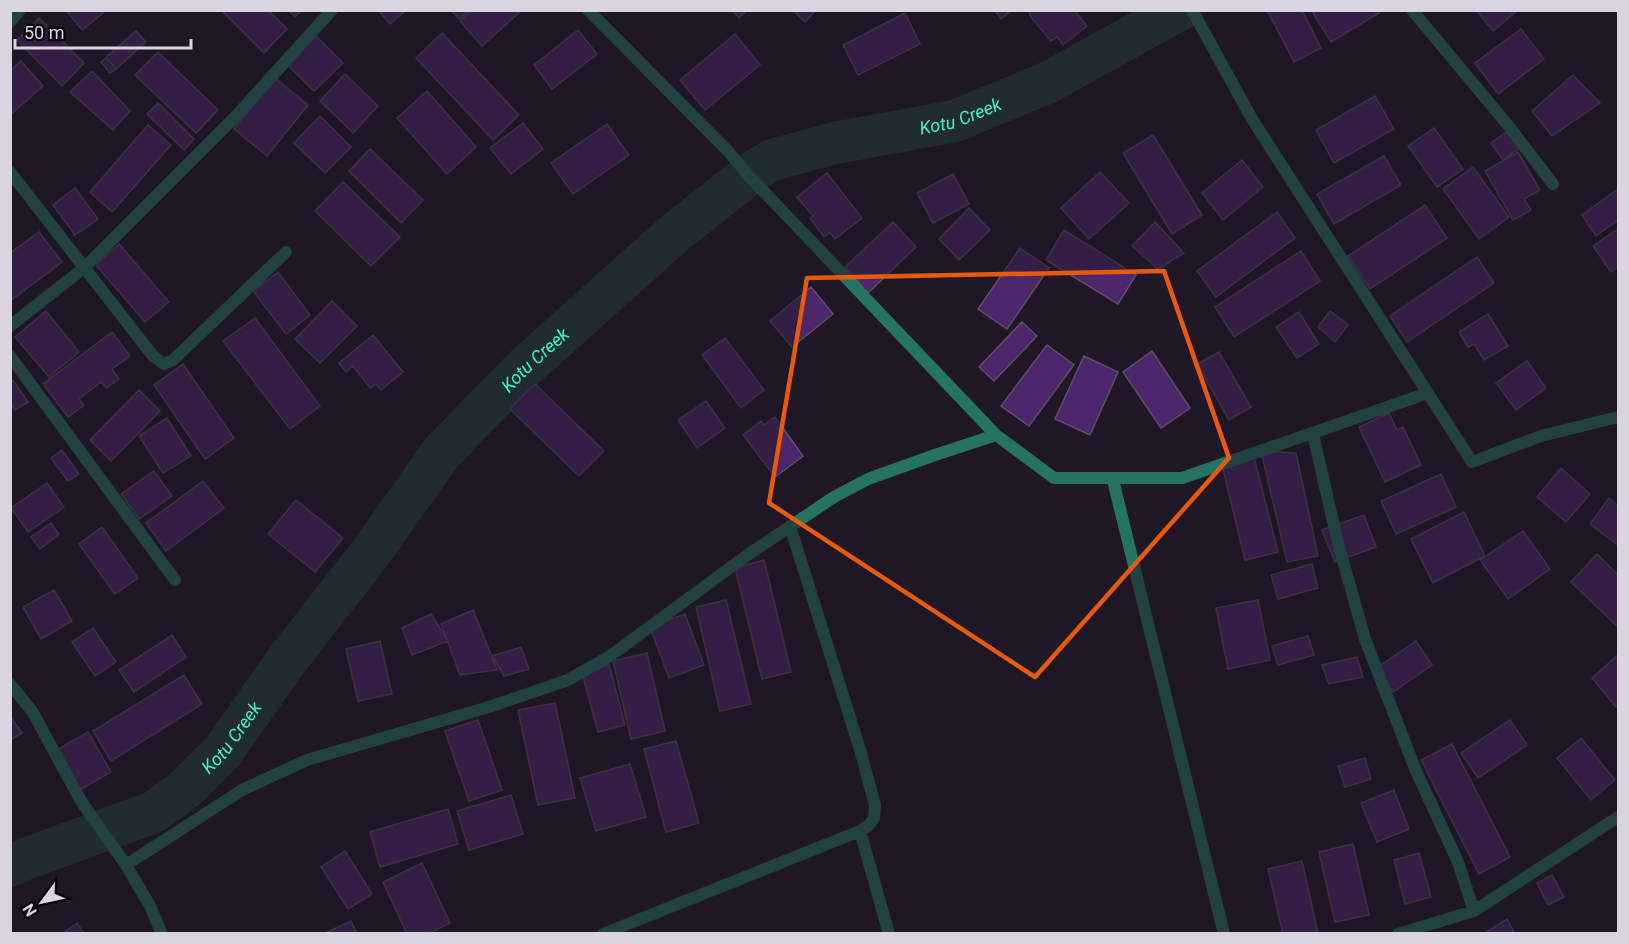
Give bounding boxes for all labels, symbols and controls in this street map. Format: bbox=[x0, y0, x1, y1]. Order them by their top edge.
scale bar bbox=[15, 12, 190, 50]
text: 50 m bbox=[24, 22, 64, 43]
water label: Kotu Creek bbox=[918, 92, 1005, 138]
water label: Kotu Creek bbox=[496, 322, 574, 396]
water label: Kotu Creek bbox=[197, 696, 266, 777]
north arrow bbox=[12, 872, 72, 932]
text: N bbox=[19, 900, 41, 920]

